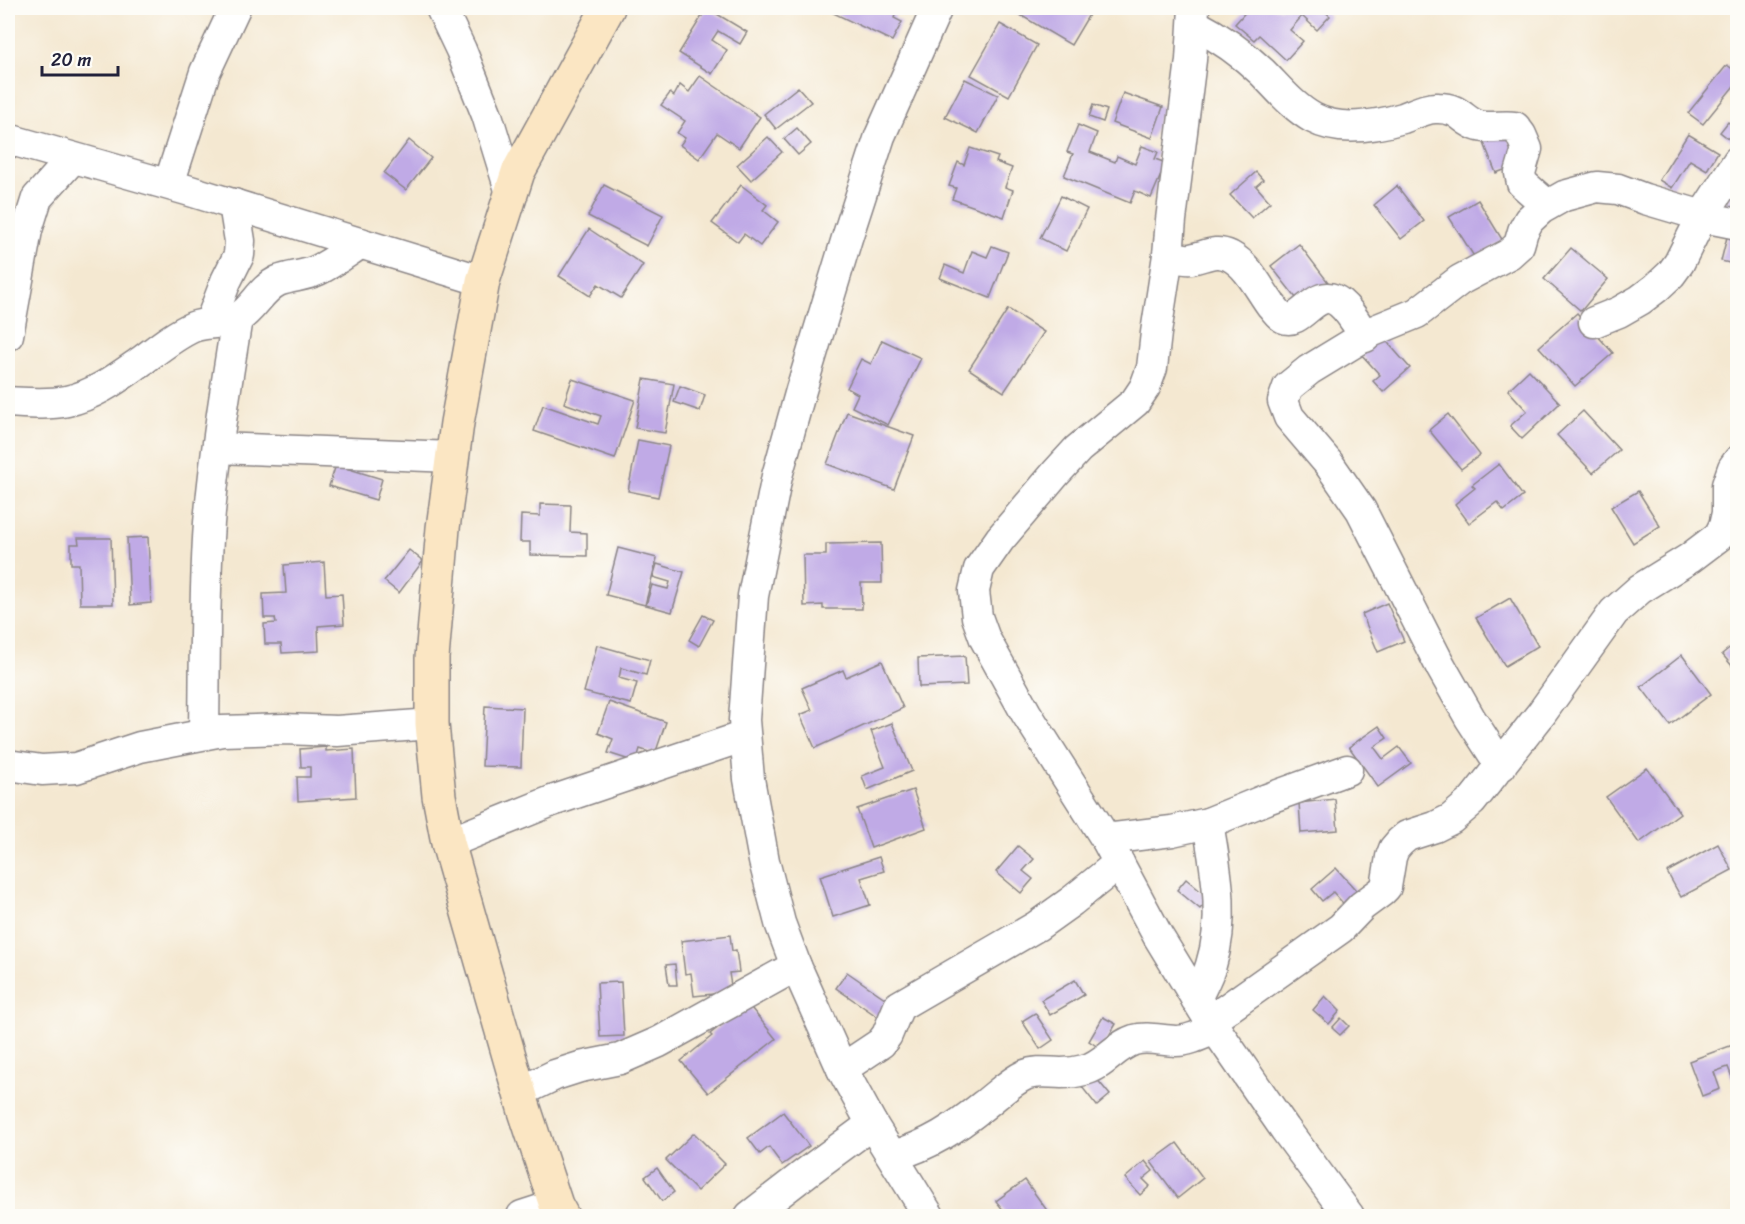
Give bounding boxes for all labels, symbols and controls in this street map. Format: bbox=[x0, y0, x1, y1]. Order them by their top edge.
scale bar bbox=[42, 39, 118, 77]
text: 20 m bbox=[51, 44, 91, 76]

